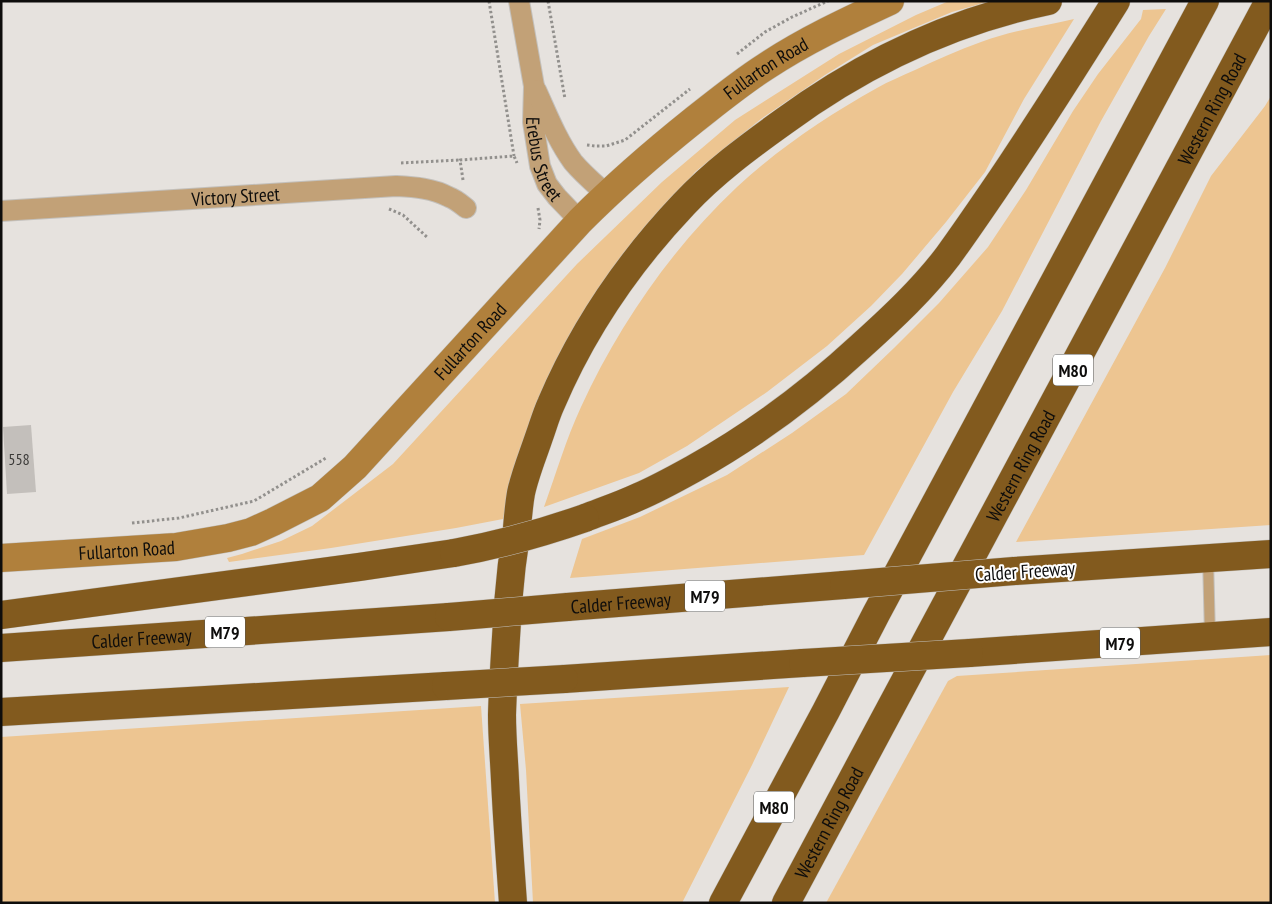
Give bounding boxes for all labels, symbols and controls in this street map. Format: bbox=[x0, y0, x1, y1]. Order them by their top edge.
street label: Fullarton Road bbox=[719, 32, 812, 105]
street label: Western Ring Road bbox=[1172, 49, 1251, 169]
street label: Erebus Street bbox=[521, 117, 568, 207]
street label: Victory Street bbox=[190, 181, 281, 211]
street label: Fullarton Road bbox=[429, 298, 511, 385]
road number: M80 bbox=[1053, 354, 1093, 386]
street label: Western Ring Road bbox=[981, 406, 1060, 526]
house number: 558 bbox=[8, 449, 30, 469]
street label: Fullarton Road bbox=[78, 535, 176, 565]
street label: Calder Freeway bbox=[974, 555, 1077, 586]
road number: M79 bbox=[685, 580, 725, 612]
street label: Calder Freeway bbox=[570, 587, 673, 619]
road number: M79 bbox=[205, 616, 245, 648]
street label: Calder Freeway bbox=[91, 623, 193, 654]
road number: M79 bbox=[1100, 628, 1140, 658]
street label: Western Ring Road bbox=[789, 763, 868, 883]
road number: M80 bbox=[754, 792, 794, 822]

